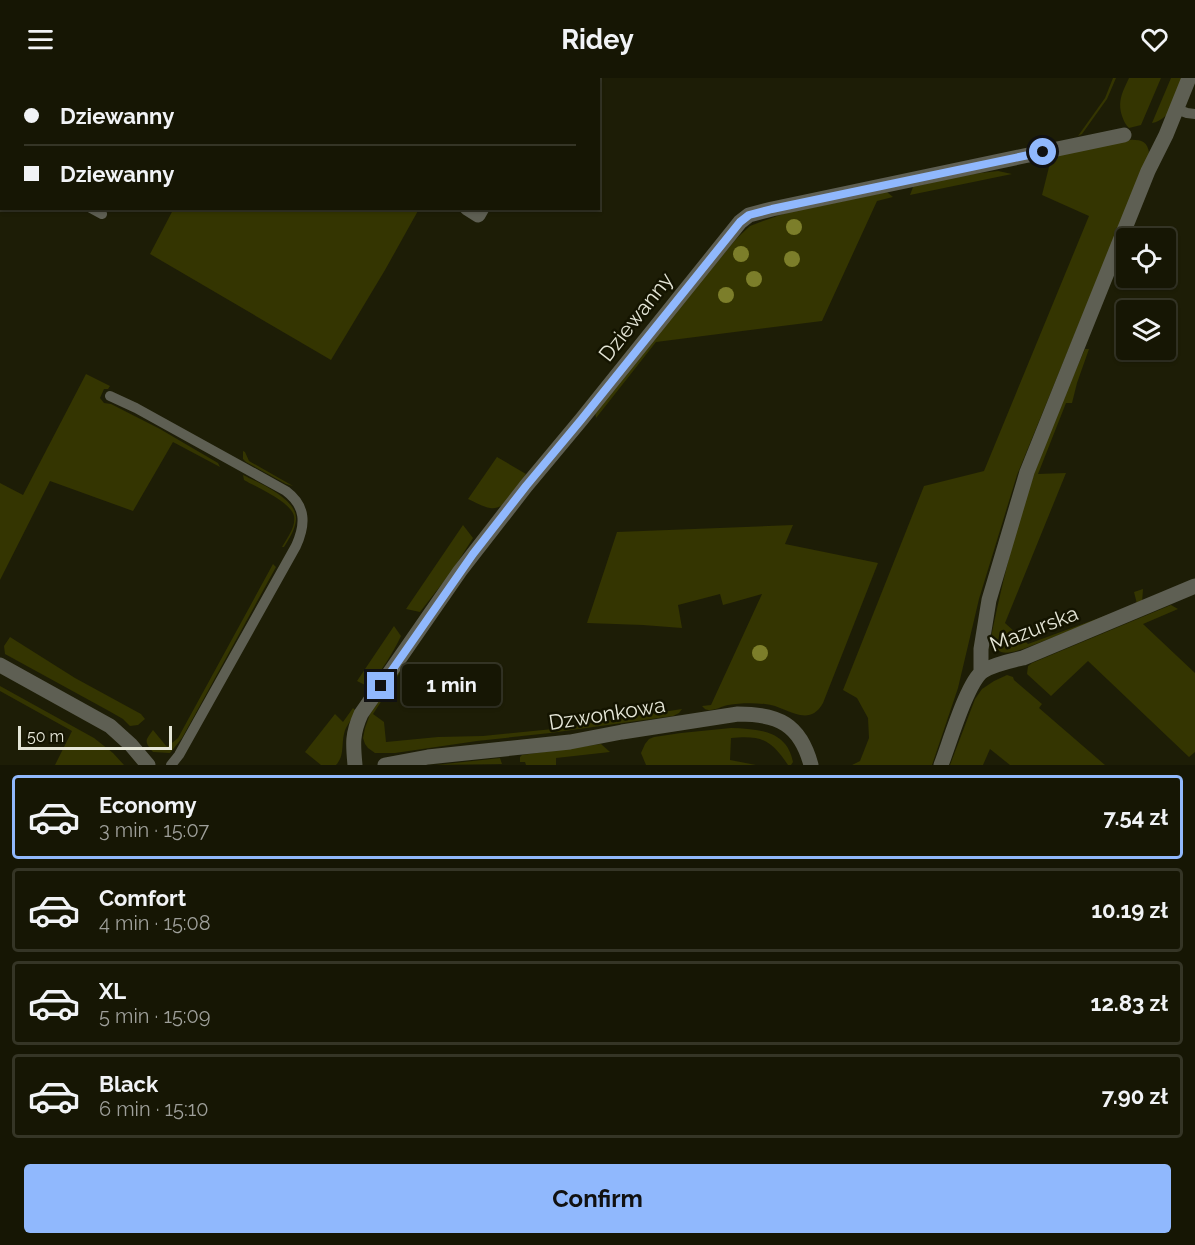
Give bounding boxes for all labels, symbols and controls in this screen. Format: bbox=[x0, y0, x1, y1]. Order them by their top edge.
icon: menu bbox=[24, 23, 57, 56]
icon: heart bbox=[1138, 23, 1171, 56]
text: Ridey bbox=[561, 24, 634, 55]
text: Dziewanny bbox=[60, 103, 174, 129]
route start bbox=[1029, 138, 1056, 165]
text: Dziewanny bbox=[60, 161, 174, 187]
map controls bbox=[1116, 228, 1176, 360]
button: locate bbox=[1116, 228, 1176, 288]
street label: Dziewanny bbox=[593, 267, 678, 366]
button: layers bbox=[1116, 300, 1176, 360]
street label: Mazurska bbox=[986, 600, 1082, 657]
callout: 1 min bbox=[402, 665, 501, 707]
route end bbox=[367, 672, 394, 699]
text: 1 min bbox=[426, 673, 477, 697]
street label: Dzwonkowa bbox=[547, 692, 667, 735]
scale bar bbox=[18, 723, 172, 750]
text: 50 m bbox=[27, 727, 64, 746]
icon: car bbox=[27, 790, 81, 844]
text: Economy bbox=[99, 792, 197, 818]
text: 7.54 zł bbox=[1103, 804, 1168, 830]
text: 3 min · 15:07 bbox=[99, 818, 209, 842]
icon: car bbox=[27, 883, 81, 937]
text: Comfort bbox=[99, 885, 186, 911]
text: 10.19 zł bbox=[1091, 897, 1168, 923]
text: 4 min · 15:08 bbox=[99, 911, 211, 935]
icon: car bbox=[27, 976, 81, 1030]
text: XL bbox=[99, 978, 126, 1004]
text: 12.83 zł bbox=[1091, 990, 1168, 1016]
text: 5 min · 15:09 bbox=[99, 1004, 211, 1028]
icon: car bbox=[27, 1069, 81, 1123]
text: Black bbox=[99, 1071, 158, 1097]
text: 7.90 zł bbox=[1102, 1083, 1168, 1109]
text: 6 min · 15:10 bbox=[99, 1097, 209, 1121]
button: Confirm bbox=[24, 1164, 1171, 1233]

